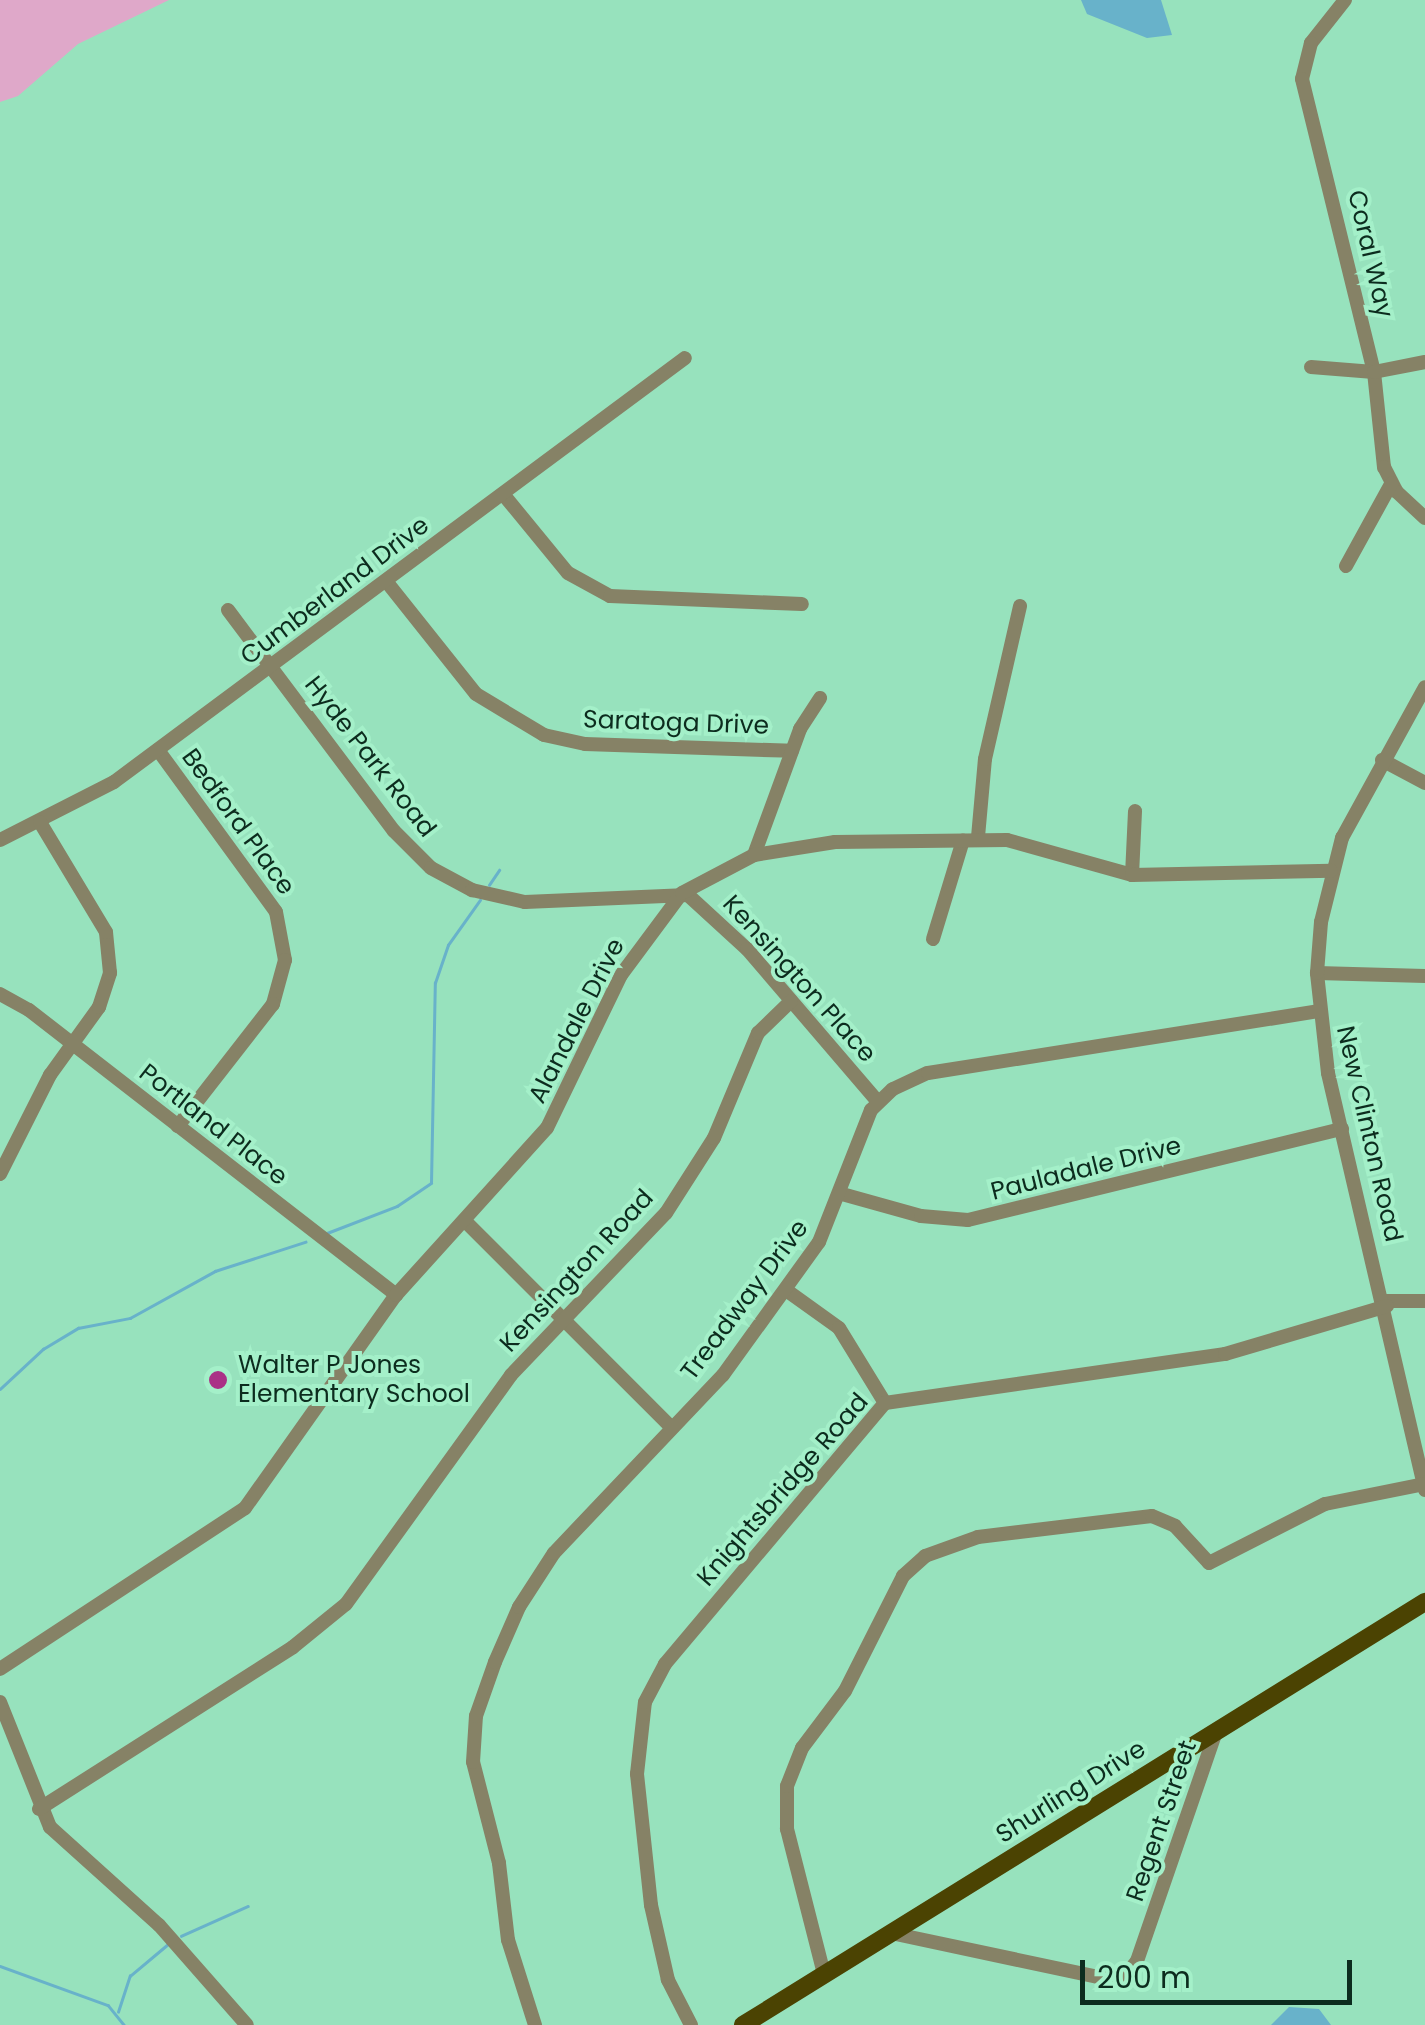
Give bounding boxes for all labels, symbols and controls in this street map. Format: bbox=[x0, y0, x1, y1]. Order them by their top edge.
street label: Coral Way bbox=[1341, 187, 1399, 321]
street label: Cumberland Drive bbox=[235, 510, 435, 672]
street label: Hyde Park Road bbox=[298, 671, 442, 843]
street label: Saratoga Drive bbox=[583, 705, 769, 741]
street label: Bedford Place bbox=[175, 743, 301, 901]
street label: Kensington Place bbox=[716, 889, 882, 1069]
street label: Alandale Drive bbox=[523, 934, 631, 1108]
street label: New Clinton Road bbox=[1330, 1023, 1408, 1245]
street label: Portland Place bbox=[133, 1058, 293, 1192]
street label: Pauladale Drive bbox=[988, 1131, 1184, 1207]
street label: Kensington Road bbox=[494, 1183, 660, 1359]
street label: Treadway Drive bbox=[675, 1214, 815, 1386]
place label: Walter P Jones Elementary School bbox=[238, 1351, 470, 1410]
marker: Walter P Jones Elementary School bbox=[207, 1369, 229, 1391]
street label: Knightsbridge Road bbox=[691, 1388, 875, 1592]
street label: Shurling Drive bbox=[991, 1734, 1151, 1850]
street label: Regent Street bbox=[1120, 1737, 1204, 1905]
scale bar bbox=[1085, 1940, 1358, 2002]
text: 200 m bbox=[1097, 1956, 1191, 1999]

